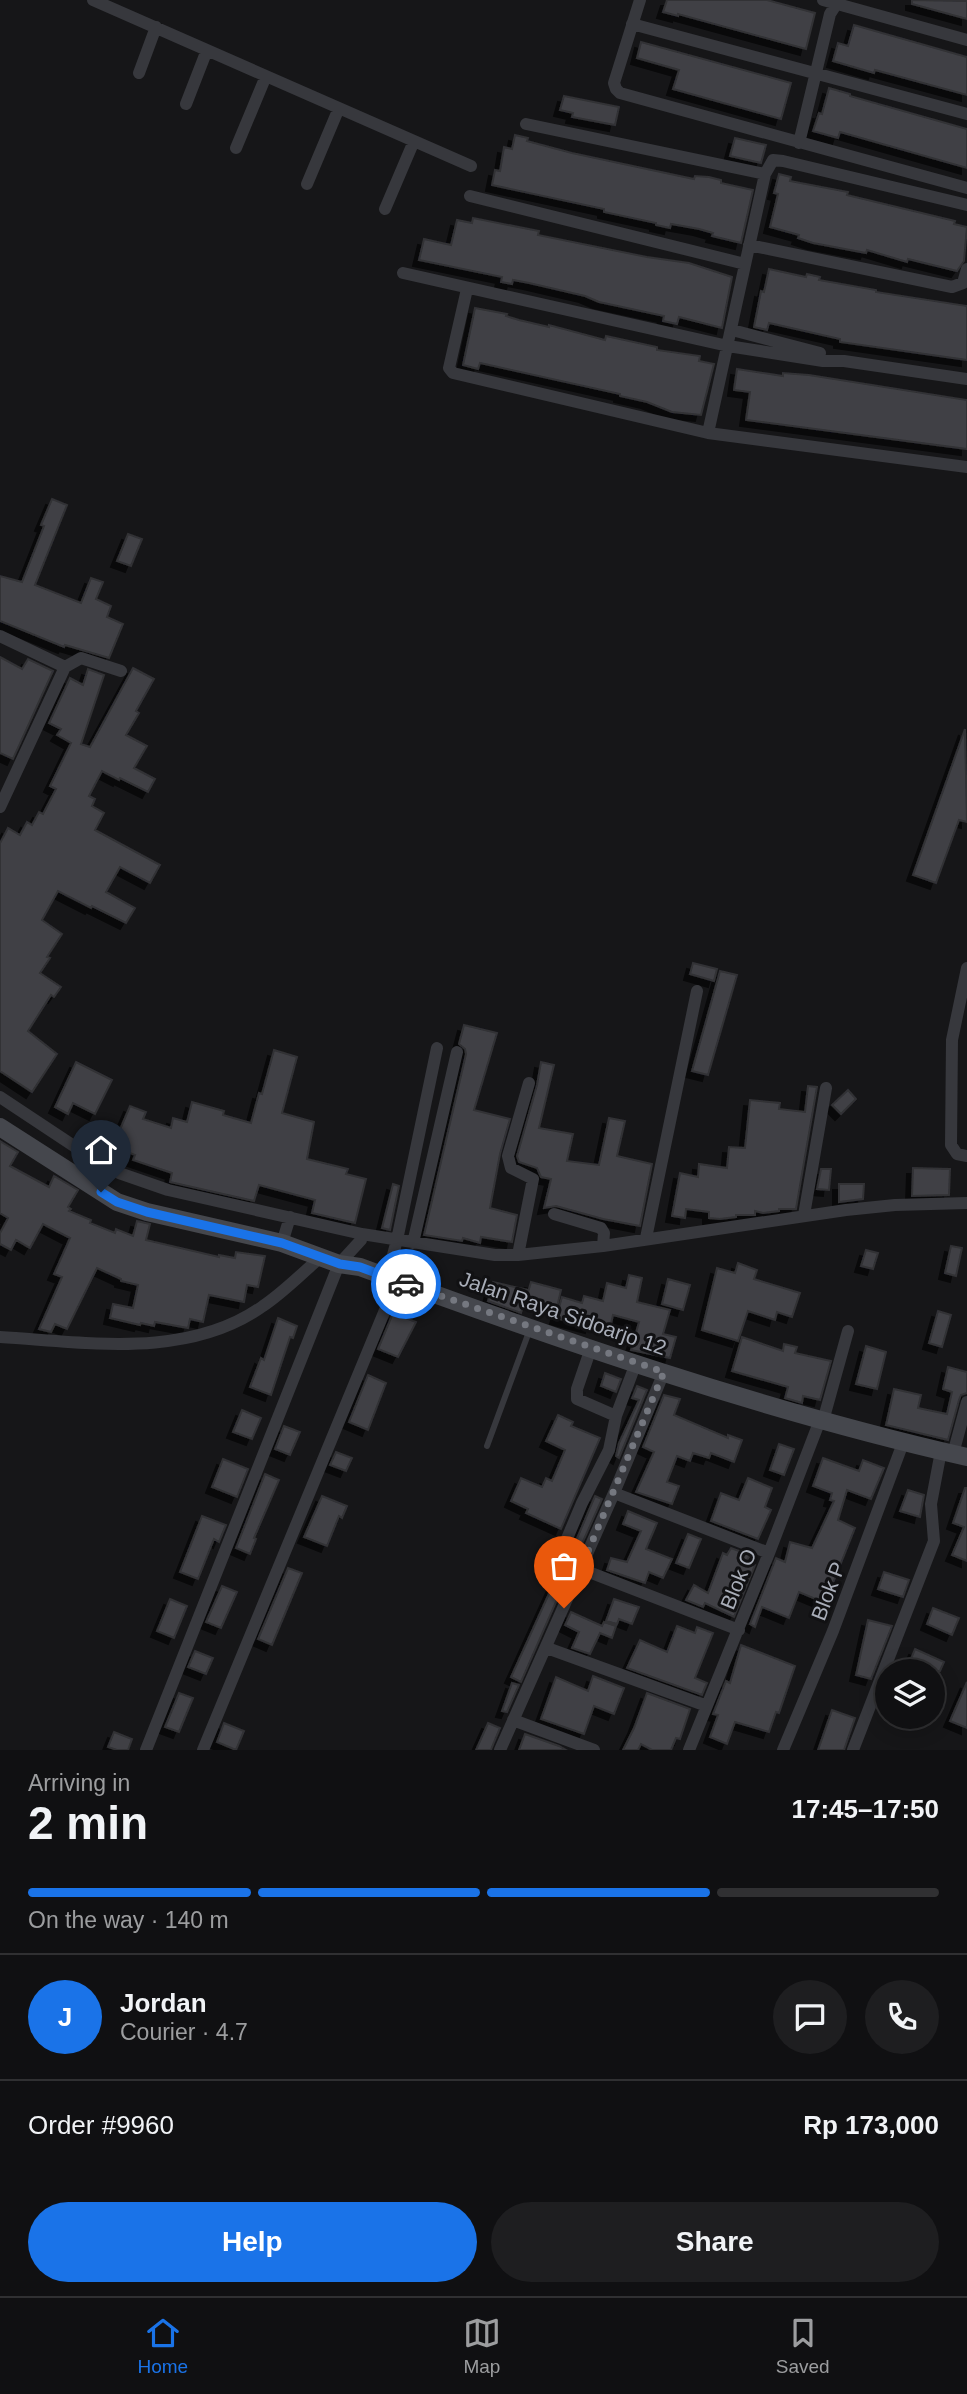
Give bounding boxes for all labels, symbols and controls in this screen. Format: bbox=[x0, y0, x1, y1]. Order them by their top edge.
pin bbox=[71, 1120, 131, 1192]
icon: home bbox=[82, 1131, 120, 1169]
courier bbox=[371, 1249, 441, 1319]
icon: car bbox=[387, 1265, 425, 1303]
street label: Jalan Raya Sidoarjo 12 bbox=[457, 1267, 669, 1359]
pin bbox=[534, 1536, 594, 1608]
street label: Blok O bbox=[716, 1545, 760, 1613]
icon: bag bbox=[545, 1547, 583, 1585]
street label: Blok P bbox=[806, 1559, 850, 1623]
map controls bbox=[875, 1659, 945, 1729]
button: layers bbox=[875, 1659, 945, 1729]
text: Arriving in bbox=[28, 1770, 130, 1796]
text: 17:45–17:50 bbox=[792, 1794, 939, 1824]
text: 2 min bbox=[28, 1797, 148, 1849]
text: On the way · 140 m bbox=[28, 1907, 229, 1933]
button: chat bbox=[773, 1980, 847, 2054]
button: phone bbox=[865, 1980, 939, 2054]
text: Jordan bbox=[120, 1988, 207, 2018]
text: J bbox=[58, 2002, 72, 2032]
text: Courier · 4.7 bbox=[120, 2019, 248, 2045]
text: Order #9960 bbox=[28, 2110, 174, 2140]
text: Rp 173,000 bbox=[803, 2110, 939, 2140]
button: Help bbox=[28, 2202, 477, 2282]
button: Share bbox=[491, 2202, 939, 2282]
tab: Home bbox=[137, 2314, 188, 2378]
tab: Map bbox=[463, 2314, 501, 2378]
tab: Saved bbox=[776, 2314, 830, 2378]

